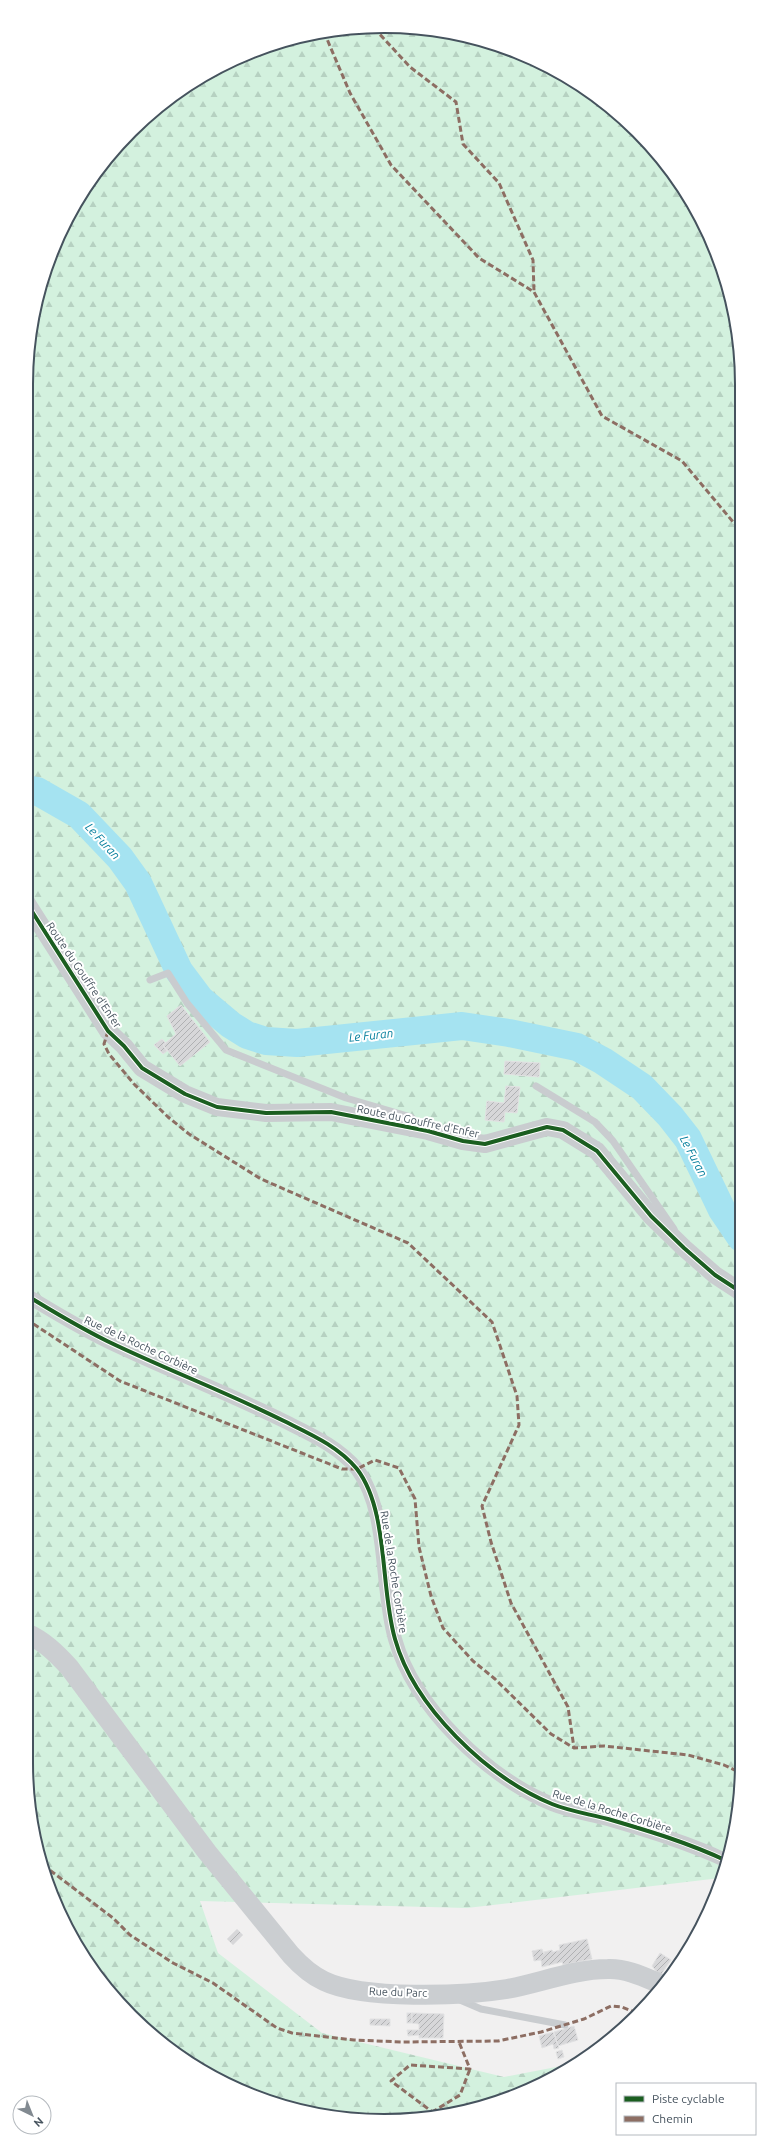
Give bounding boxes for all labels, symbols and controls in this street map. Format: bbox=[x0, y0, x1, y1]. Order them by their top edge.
water label: Le Furan bbox=[83, 820, 123, 862]
street label: Route du Gouffre d'Enfer bbox=[44, 920, 124, 1031]
water label: Le Furan bbox=[348, 1026, 394, 1044]
street label: Route du Gouffre d'Enfer bbox=[356, 1102, 481, 1140]
water label: Le Furan bbox=[678, 1133, 710, 1179]
street label: Rue de la Roche Corbière bbox=[82, 1313, 200, 1377]
street label: Rue de la Roche Corbière bbox=[378, 1510, 410, 1634]
street label: Rue de la Roche Corbière bbox=[551, 1787, 673, 1835]
street label: Rue du Parc bbox=[369, 1985, 427, 1999]
legend bbox=[616, 2083, 756, 2135]
text: Piste cyclable bbox=[652, 2092, 725, 2105]
north arrow bbox=[12, 2095, 52, 2135]
text: Chemin bbox=[652, 2112, 693, 2125]
text: N bbox=[32, 2115, 46, 2130]

